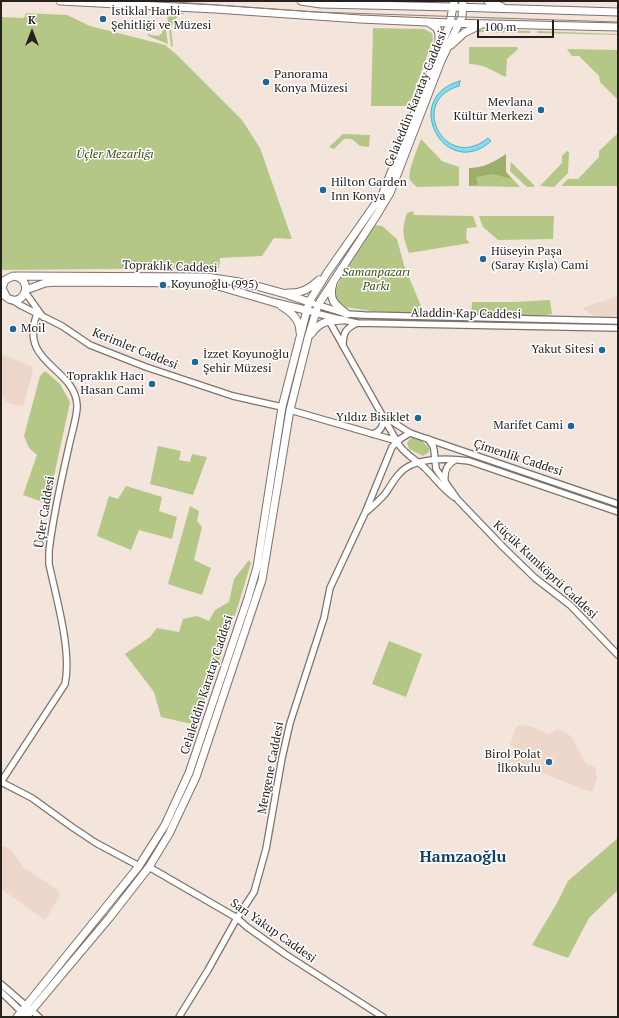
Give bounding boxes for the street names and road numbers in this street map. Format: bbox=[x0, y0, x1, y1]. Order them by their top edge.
street label: Celaleddin Karatay Caddesi bbox=[382, 29, 450, 169]
street label: Topraklık Caddesi bbox=[122, 258, 218, 276]
street label: Aladdin Kap Caddesi bbox=[411, 306, 521, 322]
street label: Kerimler Caddesi bbox=[90, 325, 180, 373]
street label: Çimenlik Caddesi bbox=[471, 437, 565, 479]
street label: Üçler Caddesi bbox=[32, 475, 58, 549]
street label: Küçük Kumköprü Caddesi bbox=[490, 518, 600, 622]
street label: Celaleddin Karatay Caddesi bbox=[178, 613, 236, 757]
street label: Mengene Caddesi bbox=[255, 721, 287, 815]
street label: Sarı Yakup Caddesi bbox=[227, 896, 319, 966]

